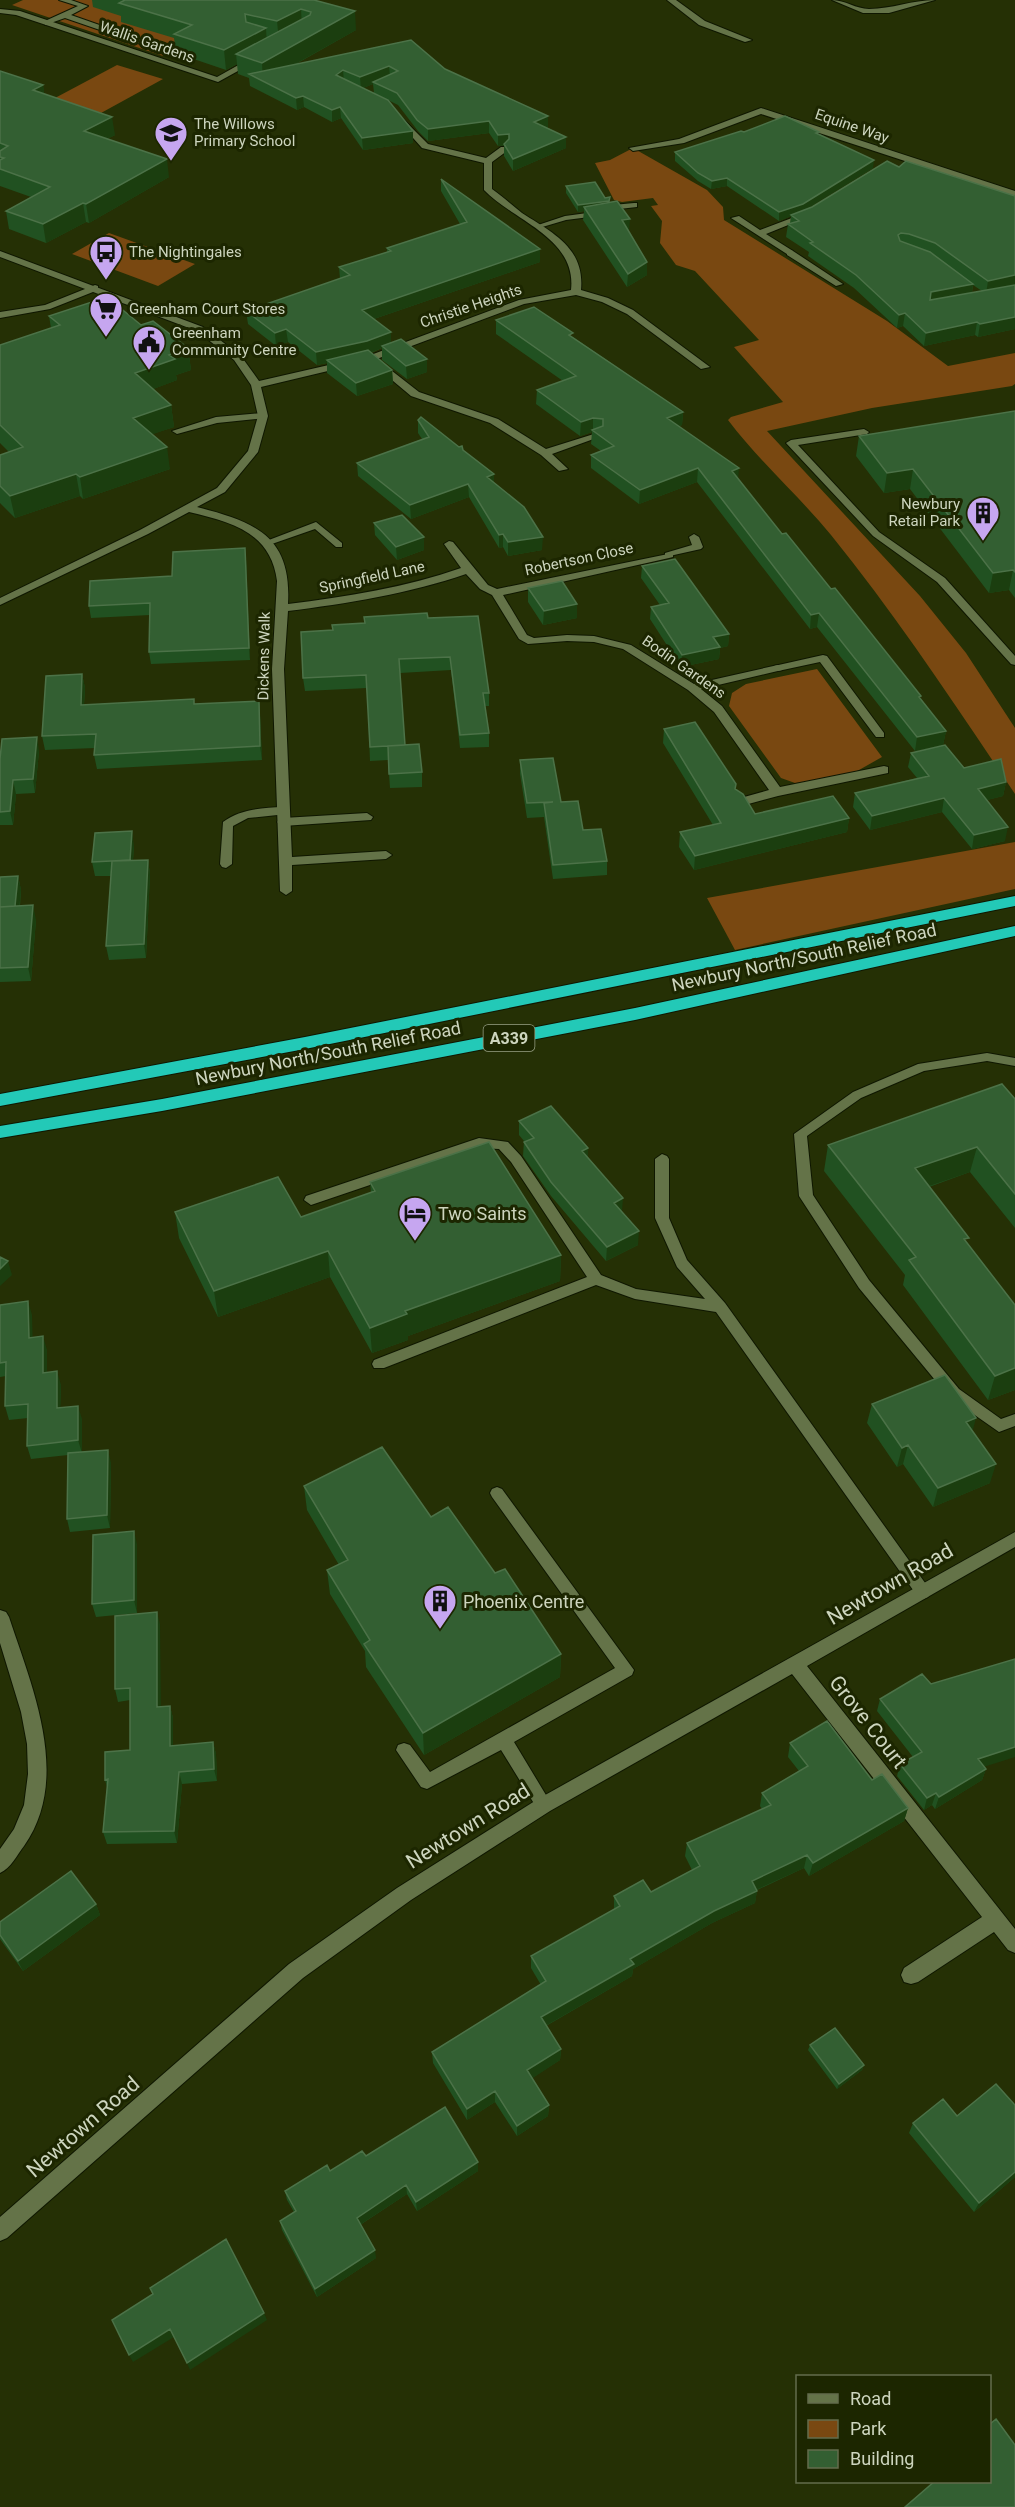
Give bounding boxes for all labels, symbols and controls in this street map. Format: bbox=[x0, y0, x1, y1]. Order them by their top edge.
street label: Wallis Gardens bbox=[97, 17, 197, 67]
street label: Equine Way bbox=[813, 105, 891, 147]
school or university icon: The Willows Primary School bbox=[153, 115, 189, 162]
place label: The Willows Primary School bbox=[194, 115, 295, 150]
bus stop icon: The Nightingales bbox=[88, 234, 124, 281]
place label: The Nightingales bbox=[129, 243, 242, 261]
street label: Christie Heights bbox=[418, 280, 524, 332]
supermarket icon: Greenham Court Stores bbox=[88, 291, 124, 338]
place label: Greenham Court Stores bbox=[129, 300, 285, 318]
public building icon: Greenham Community Centre bbox=[131, 324, 167, 371]
place label: Greenham Community Centre bbox=[172, 324, 296, 359]
place label: Newbury Retail Park bbox=[888, 495, 960, 530]
building icon: Newbury Retail Park bbox=[965, 495, 1001, 542]
street label: Robertson Close bbox=[523, 539, 635, 579]
street label: Springfield Lane bbox=[318, 557, 426, 597]
street label: Dickens Walk bbox=[254, 611, 274, 701]
street label: Bodin Gardens bbox=[639, 632, 729, 702]
street label: Newbury North/South Relief Road bbox=[670, 919, 938, 995]
street label: Newbury North/South Relief Road bbox=[193, 1017, 463, 1089]
road number: A339 bbox=[484, 1025, 534, 1051]
hotel icon: Two Saints bbox=[397, 1195, 433, 1242]
place label: Two Saints bbox=[438, 1203, 526, 1224]
street label: Newtown Road bbox=[823, 1538, 957, 1630]
building icon: Phoenix Centre bbox=[422, 1583, 458, 1630]
place label: Phoenix Centre bbox=[463, 1591, 584, 1612]
street label: Grove Court bbox=[824, 1671, 912, 1773]
street label: Newtown Road bbox=[402, 1778, 534, 1874]
street label: Newtown Road bbox=[22, 2072, 144, 2182]
legend bbox=[796, 2375, 991, 2483]
text: Road bbox=[850, 2388, 891, 2409]
text: Park bbox=[850, 2418, 887, 2439]
text: Building bbox=[850, 2448, 914, 2469]

